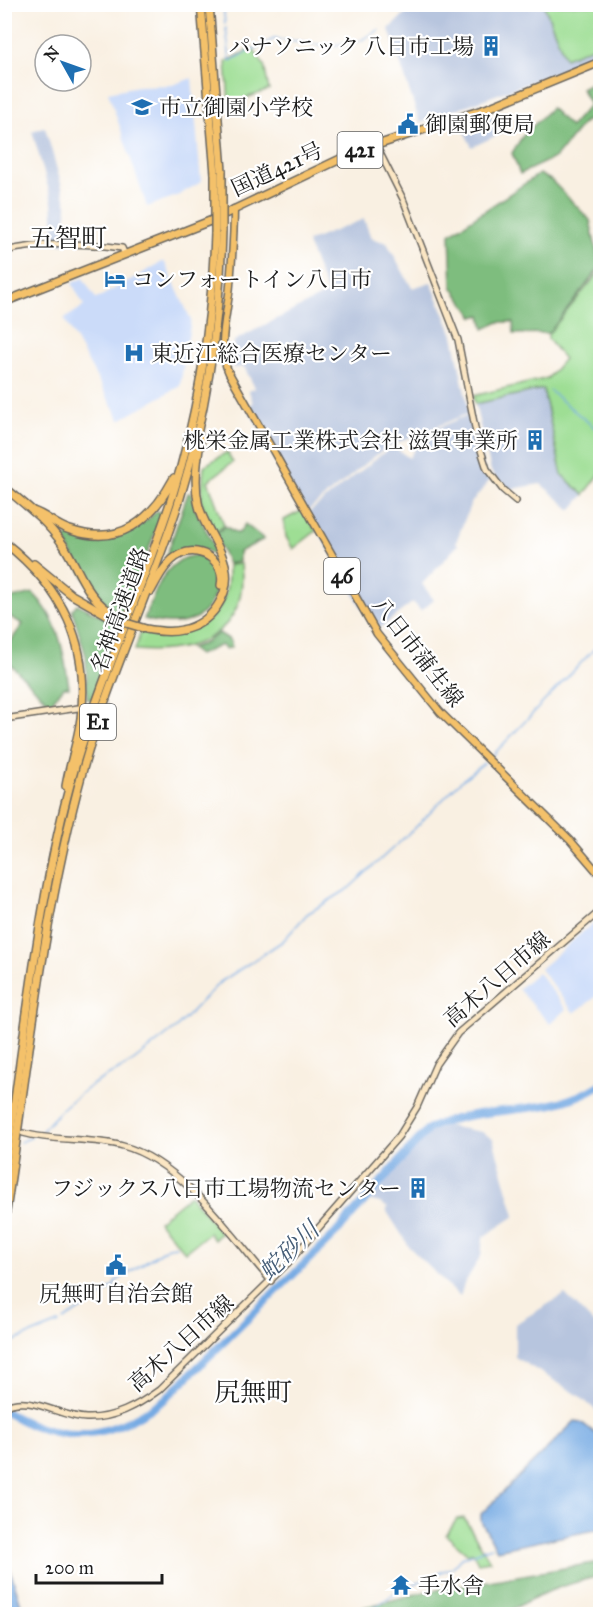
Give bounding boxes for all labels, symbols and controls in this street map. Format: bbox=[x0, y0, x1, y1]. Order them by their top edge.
north arrow bbox=[33, 33, 93, 93]
place label: パナソニック 八日市工場 bbox=[229, 33, 474, 60]
building icon: パナソニック 八日市工場 bbox=[479, 34, 503, 58]
text: N bbox=[40, 42, 64, 65]
place label: 市立御園小学校 bbox=[159, 94, 313, 121]
school or university icon: 市立御園小学校 bbox=[130, 95, 154, 119]
place label: 御園郵便局 bbox=[425, 111, 535, 138]
public building icon: 御園郵便局 bbox=[396, 112, 420, 136]
road number: 421 bbox=[338, 132, 382, 168]
street label: 国道421号 bbox=[227, 136, 327, 202]
district label: 五智町 bbox=[29, 222, 107, 254]
place label: コンフォートイン八日市 bbox=[132, 266, 372, 293]
hotel icon: コンフォートイン八日市 bbox=[103, 267, 127, 291]
place label: 東近江総合医療センター bbox=[151, 340, 392, 367]
hospital icon: 東近江総合医療センター bbox=[122, 341, 146, 365]
place label: 桃栄金属工業株式会社 滋賀事業所 bbox=[183, 427, 518, 454]
building icon: 桃栄金属工業株式会社 滋賀事業所 bbox=[523, 428, 547, 452]
street label: 名神高速道路 bbox=[85, 543, 155, 677]
road number: 46 bbox=[324, 558, 360, 594]
street label: 八日市蒲生線 bbox=[367, 592, 469, 712]
road number: E1 bbox=[80, 704, 116, 740]
street label: 高木八日市線 bbox=[438, 926, 556, 1032]
place label: フジックス八日市工場物流センター bbox=[51, 1175, 401, 1202]
building icon: フジックス八日市工場物流センター bbox=[406, 1176, 430, 1200]
water label: 蛇砂川 bbox=[253, 1213, 327, 1287]
public building icon: 尻無町自治会館 bbox=[104, 1253, 128, 1277]
place label: 尻無町自治会館 bbox=[39, 1280, 193, 1307]
street label: 高木八日市線 bbox=[123, 1289, 239, 1397]
district label: 尻無町 bbox=[214, 1376, 292, 1408]
scale bar bbox=[36, 1547, 162, 1585]
text: 200 m bbox=[45, 1557, 94, 1579]
place label: 手水舎 bbox=[418, 1572, 484, 1599]
temple icon: 手水舎 bbox=[389, 1573, 413, 1597]

